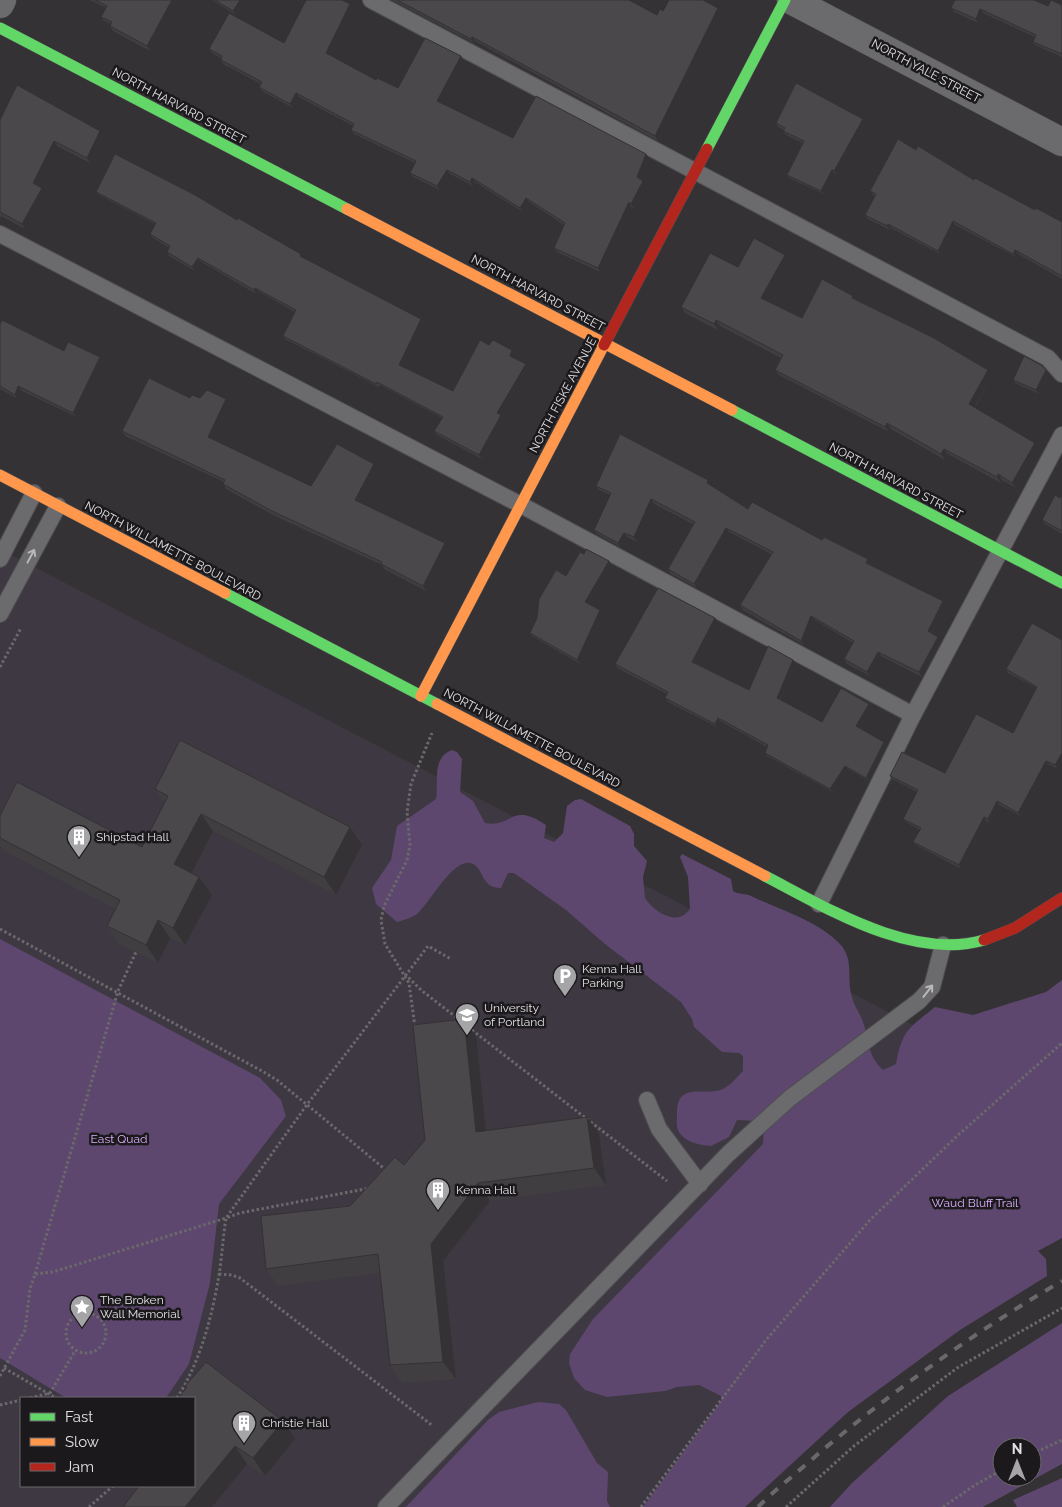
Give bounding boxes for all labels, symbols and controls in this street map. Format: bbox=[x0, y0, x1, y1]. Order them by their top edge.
street label: NORTH YALE STREET bbox=[869, 36, 984, 106]
street label: NORTH HARVARD STREET bbox=[110, 65, 249, 148]
street label: NORTH HARVARD STREET bbox=[469, 252, 608, 335]
street label: NORTH FISKE AVENUE bbox=[527, 335, 599, 455]
street label: NORTH HARVARD STREET bbox=[827, 440, 966, 523]
street label: NORTH WILLAMETTE BOULEVARD bbox=[82, 498, 264, 604]
one-way arrow bbox=[27, 549, 36, 564]
street label: NORTH WILLAMETTE BOULEVARD bbox=[441, 685, 623, 791]
building icon: Shipstad Hall bbox=[66, 824, 92, 858]
place label: Shipstad Hall bbox=[96, 830, 170, 844]
place label: Kenna Hall Parking bbox=[582, 962, 643, 990]
parking icon: Kenna Hall Parking bbox=[552, 963, 578, 997]
one-way arrow bbox=[922, 984, 933, 997]
place label: University of Portland bbox=[484, 1001, 545, 1029]
school or university icon: University of Portland bbox=[454, 1002, 480, 1036]
park label: East Quad bbox=[91, 1132, 147, 1146]
building icon: Kenna Hall bbox=[425, 1177, 451, 1211]
place label: Kenna Hall bbox=[456, 1183, 517, 1197]
park label: Waud Bluff Trail bbox=[932, 1196, 1019, 1210]
place label: The Broken Wall Memorial bbox=[100, 1293, 181, 1321]
place icon: The Broken Wall Memorial bbox=[69, 1294, 95, 1328]
legend bbox=[20, 1397, 195, 1487]
text: Fast bbox=[65, 1408, 93, 1426]
building icon: Christie Hall bbox=[231, 1410, 257, 1444]
place label: Christie Hall bbox=[262, 1416, 329, 1430]
text: Slow bbox=[65, 1433, 99, 1451]
north arrow bbox=[992, 1437, 1042, 1487]
text: N bbox=[1012, 1441, 1022, 1457]
text: Jam bbox=[65, 1458, 94, 1476]

